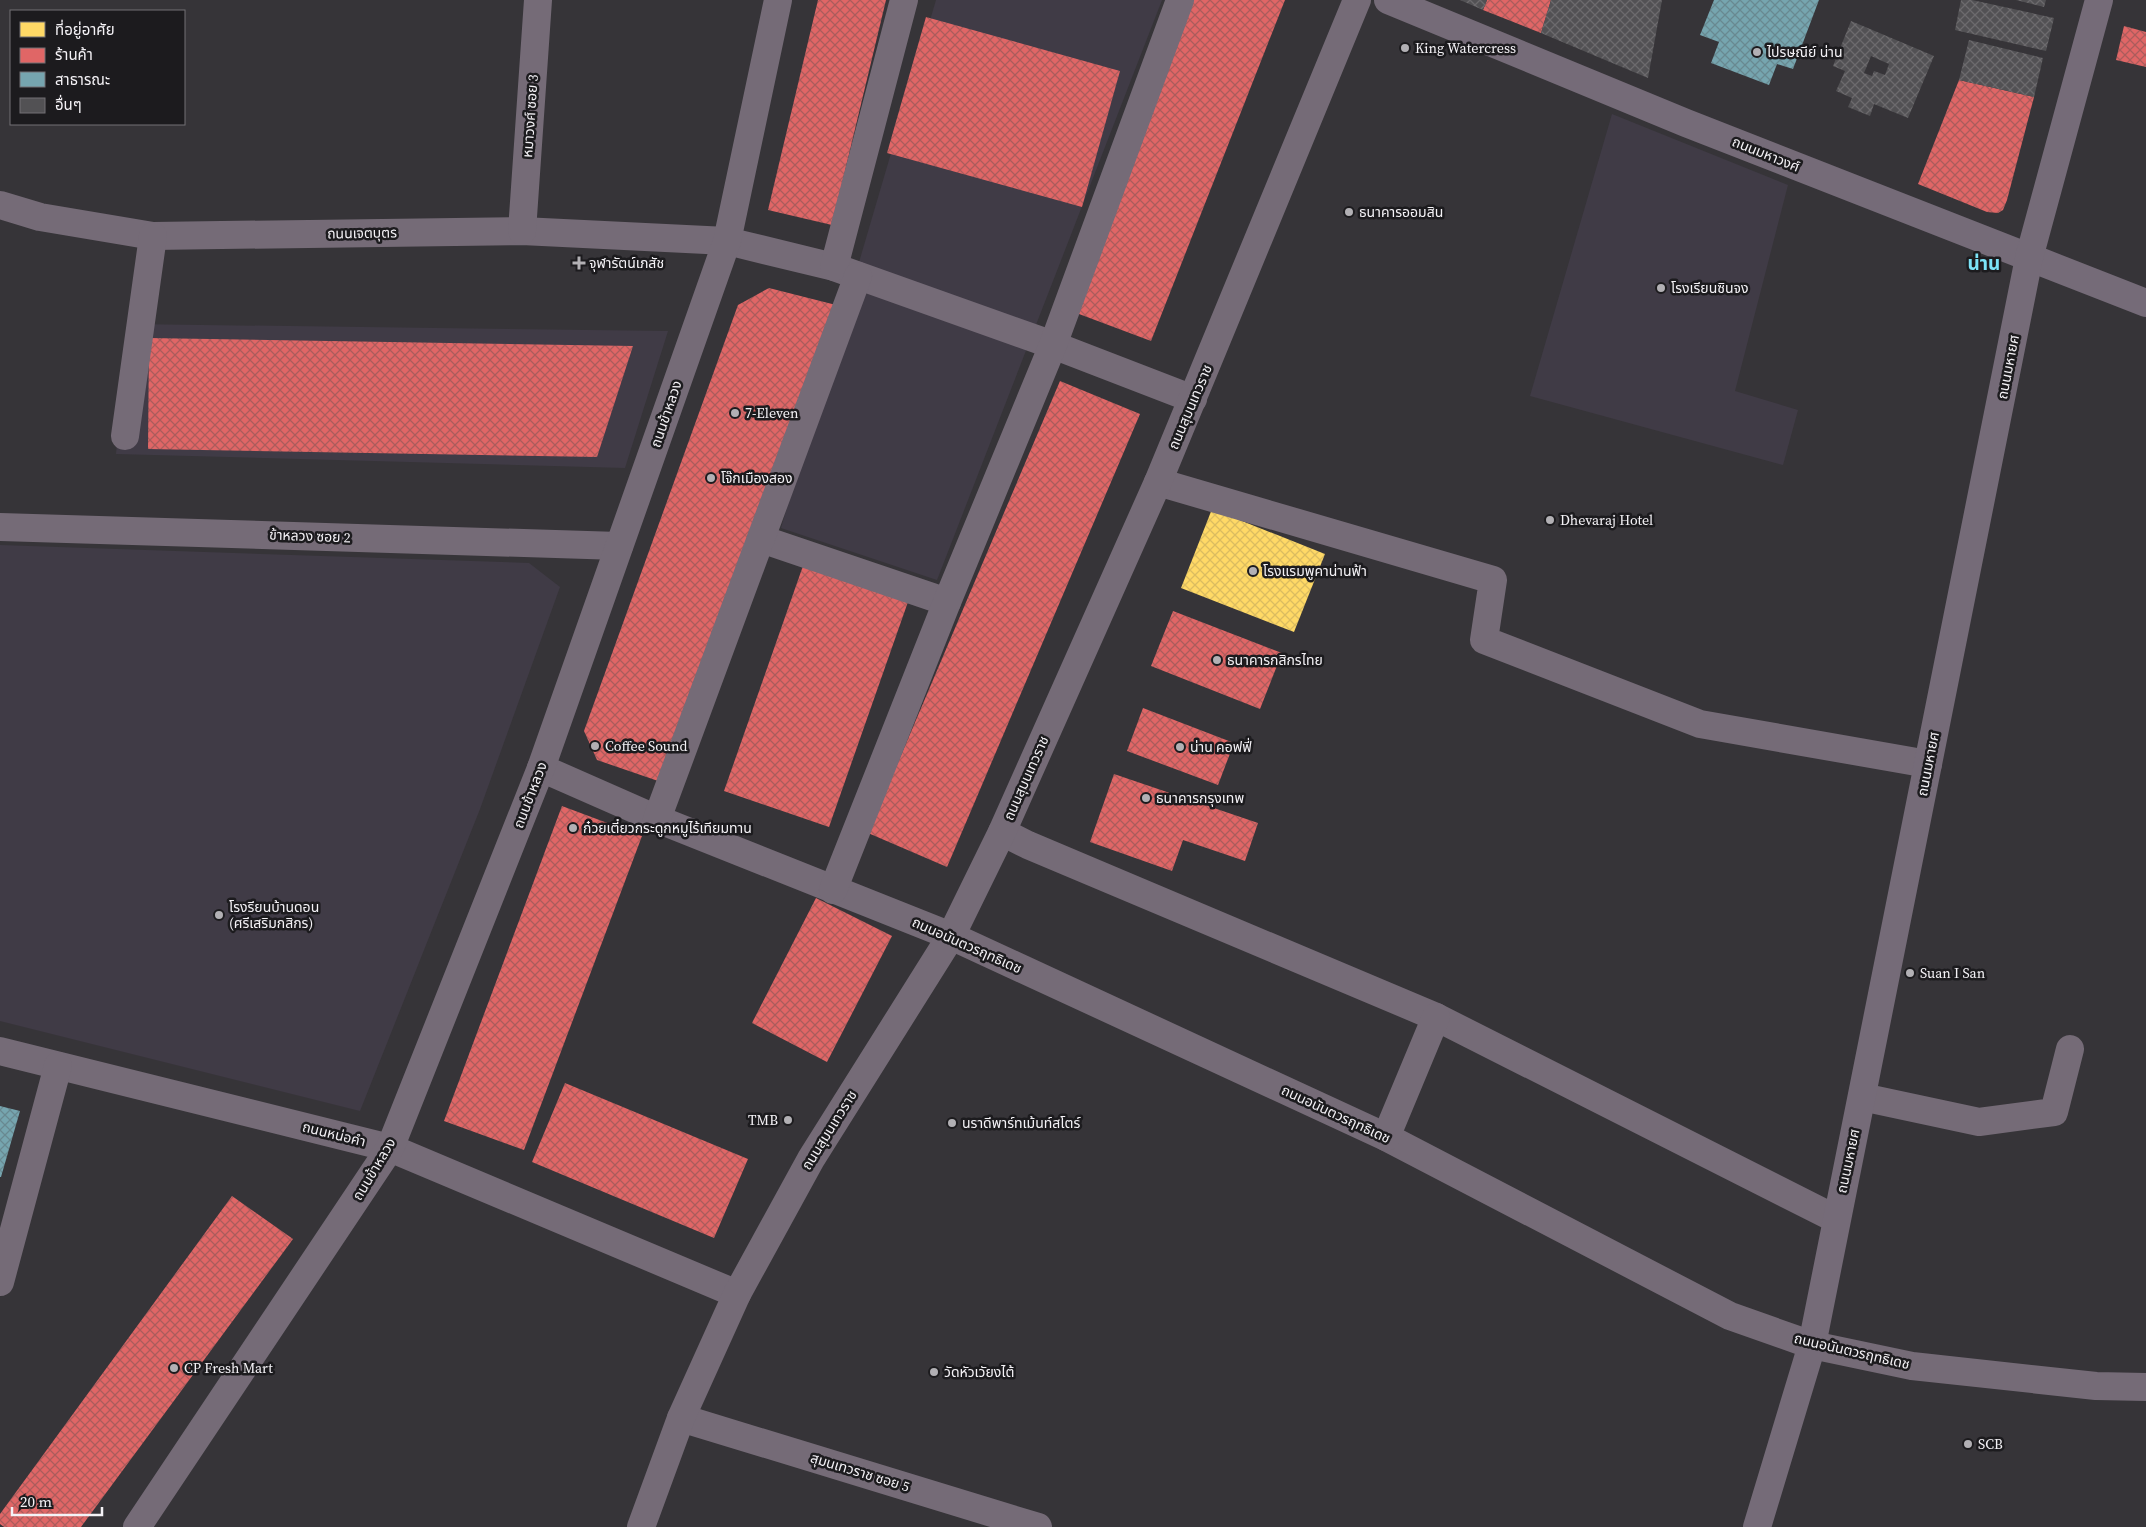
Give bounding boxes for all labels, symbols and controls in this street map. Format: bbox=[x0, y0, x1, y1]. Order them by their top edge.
legend bbox=[10, 10, 185, 125]
text: ที่อยู่อาศัย bbox=[55, 19, 115, 40]
place label: King Watercress bbox=[1415, 38, 1516, 58]
marker: King Watercress bbox=[1399, 42, 1411, 54]
place label: ไปรษณีย์ น่าน bbox=[1766, 42, 1843, 62]
text: ร้านค้า bbox=[55, 44, 93, 65]
marker: ไปรษณีย์ น่าน bbox=[1751, 46, 1763, 58]
text: สาธารณะ bbox=[55, 69, 110, 90]
street label: หมาวงศ์ ซอย 3 bbox=[517, 74, 543, 158]
text: อื่นๆ bbox=[55, 94, 82, 115]
street label: ถนนมหาวงศ์ bbox=[1729, 131, 1803, 177]
place label: ธนาคารออมสิน bbox=[1359, 202, 1443, 222]
marker: ธนาคารออมสิน bbox=[1343, 206, 1355, 218]
street label: ถนนเจตบุตร bbox=[327, 222, 397, 244]
district label: น่าน bbox=[1968, 250, 2000, 276]
place label: จุฬารัตน์เภสัช bbox=[589, 253, 664, 273]
marker: จุฬารัตน์เภสัช bbox=[573, 257, 585, 269]
place label: โรงเรียนซินจง bbox=[1671, 278, 1749, 298]
marker: โรงเรียนซินจง bbox=[1655, 282, 1667, 294]
street label: ถนนมหายศ bbox=[1992, 333, 2024, 401]
street label: ถนนสุมนเทวราช bbox=[1163, 361, 1217, 453]
street label: ถนนข้าหลวง bbox=[645, 378, 687, 450]
place label: 7-Eleven bbox=[745, 403, 799, 423]
marker: 7-Eleven bbox=[729, 407, 741, 419]
place label: โจ๊กเมืองสอง bbox=[721, 468, 793, 488]
marker: โจ๊กเมืองสอง bbox=[705, 472, 717, 484]
place label: Dhevaraj Hotel bbox=[1560, 510, 1653, 530]
marker: Dhevaraj Hotel bbox=[1544, 514, 1556, 526]
street label: ข้าหลวง ซอย 2 bbox=[269, 525, 351, 547]
place label: โรงแรมพูคาน่านฟ้า bbox=[1263, 561, 1367, 581]
marker: โรงแรมพูคาน่านฟ้า bbox=[1247, 565, 1259, 577]
place label: ธนาคารกสิกรไทย bbox=[1227, 650, 1323, 670]
marker: ธนาคารกสิกรไทย bbox=[1211, 654, 1223, 666]
street label: ถนนมหายศ bbox=[1912, 730, 1944, 798]
street label: ถนนสุมนเทวราช bbox=[998, 733, 1054, 823]
place label: Coffee Sound bbox=[605, 736, 687, 756]
place label: น่าน คอฟฟี่ bbox=[1190, 737, 1252, 757]
marker: Coffee Sound bbox=[589, 740, 601, 752]
marker: น่าน คอฟฟี่ bbox=[1174, 741, 1186, 753]
street label: ถนนข้าหลวง bbox=[508, 759, 552, 831]
place label: ธนาคารกรุงเทพ bbox=[1156, 788, 1244, 808]
marker: ธนาคารกรุงเทพ bbox=[1140, 792, 1152, 804]
place label: ก๋วยเตี๋ยวกระดูกหมูไร้เทียมทาน bbox=[583, 818, 752, 838]
marker: ก๋วยเตี๋ยวกระดูกหมูไร้เทียมทาน bbox=[567, 822, 579, 834]
place label: โรงรียนบ้านดอน (ศรีเสริมกสิกร) bbox=[229, 897, 319, 933]
marker: โรงรียนบ้านดอน (ศรีเสริมกสิกร) bbox=[213, 909, 225, 921]
street label: ถนนอนันตวรฤทธิเดช bbox=[909, 912, 1025, 978]
place label: Suan I San bbox=[1920, 963, 1986, 983]
marker: Suan I San bbox=[1904, 967, 1916, 979]
street label: ถนนอนันตวรฤทธิเดช bbox=[1278, 1080, 1394, 1148]
street label: ถนนสุมนเทวราช bbox=[797, 1086, 861, 1174]
place label: TMB bbox=[748, 1110, 778, 1130]
place label: นราดีพาร์ทเม้นท์สโตร์ bbox=[962, 1113, 1081, 1133]
marker: TMB bbox=[782, 1114, 794, 1126]
street label: ถนนหน่อคำ bbox=[300, 1116, 368, 1152]
marker: นราดีพาร์ทเม้นท์สโตร์ bbox=[946, 1117, 958, 1129]
street label: ถนนมหายศ bbox=[1831, 1127, 1865, 1195]
street label: ถนนข้าหลวง bbox=[348, 1134, 400, 1204]
street label: ถนนอนันตวรฤทธิเดช bbox=[1792, 1328, 1912, 1374]
place label: CP Fresh Mart bbox=[184, 1358, 273, 1378]
marker: CP Fresh Mart bbox=[168, 1362, 180, 1374]
place label: วัดหัวเวัยงไต้ bbox=[944, 1362, 1014, 1382]
marker: วัดหัวเวัยงไต้ bbox=[928, 1366, 940, 1378]
place label: SCB bbox=[1978, 1434, 2003, 1454]
marker: SCB bbox=[1962, 1438, 1974, 1450]
street label: สุมนเทวราช ซอย 5 bbox=[808, 1447, 912, 1497]
scale bar bbox=[12, 1484, 102, 1516]
text: 20 m bbox=[20, 1491, 52, 1512]

